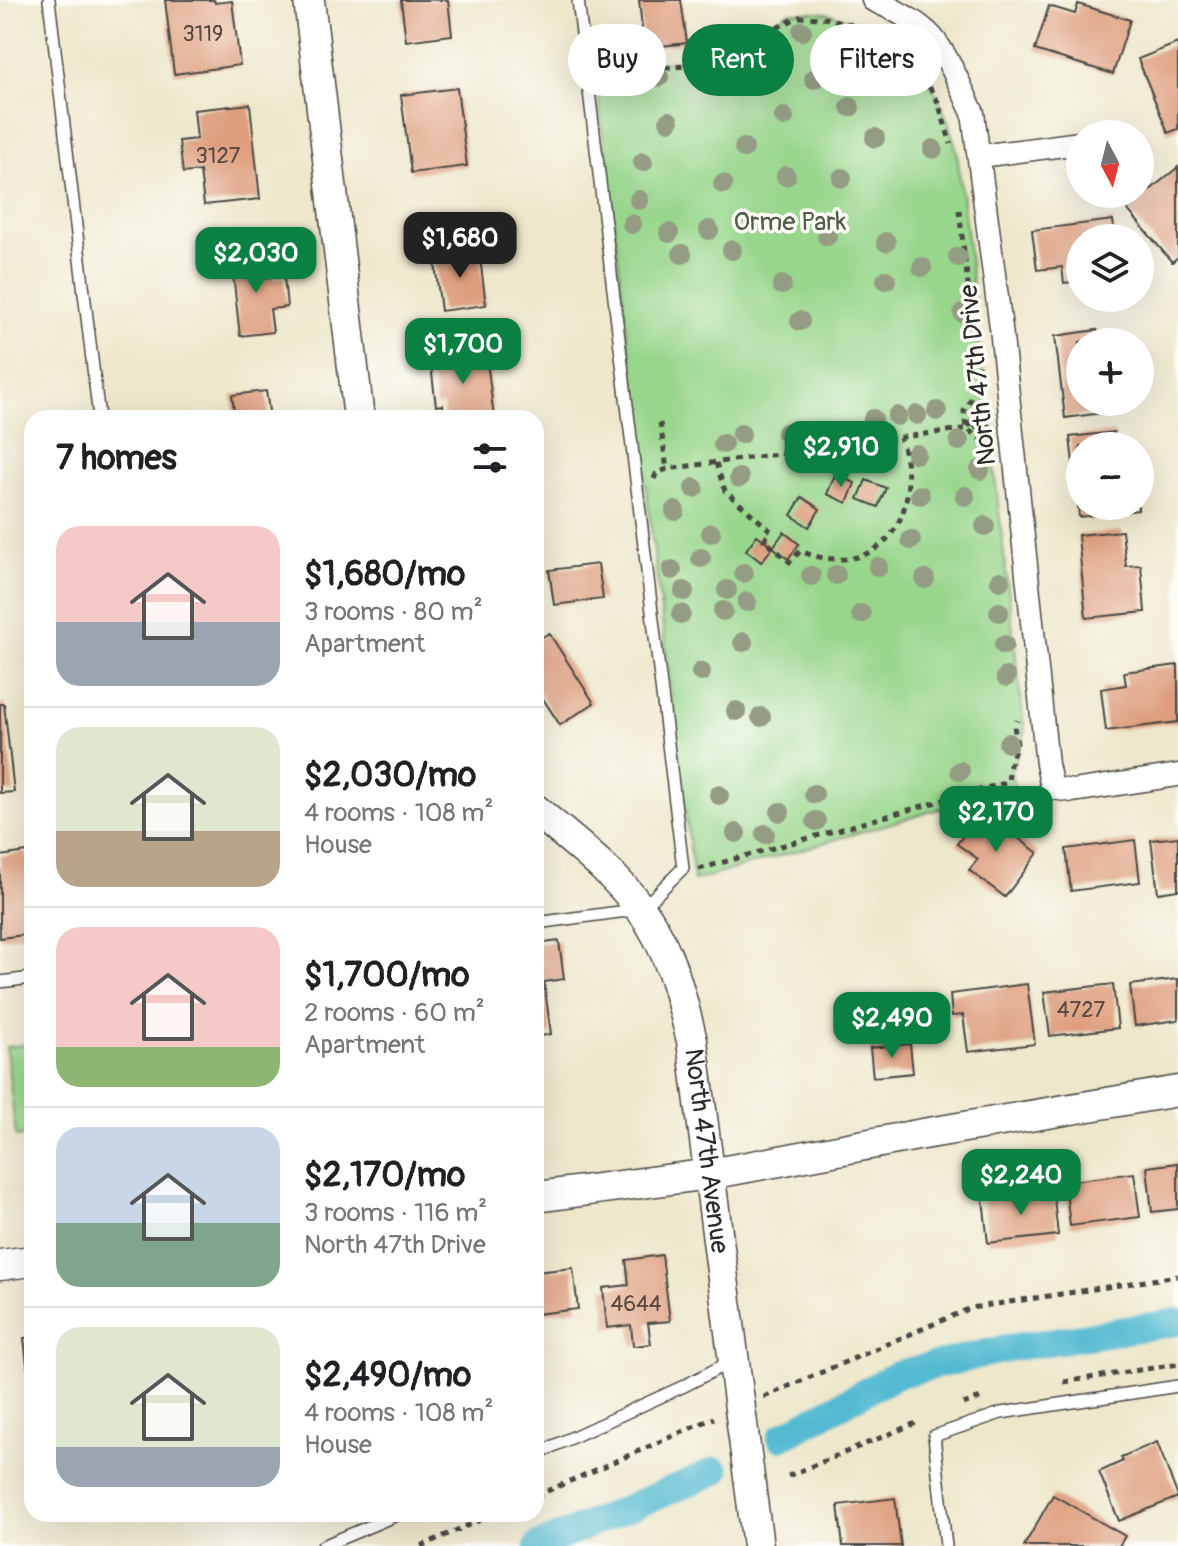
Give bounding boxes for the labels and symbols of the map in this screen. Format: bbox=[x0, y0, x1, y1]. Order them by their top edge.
house number: 3119 bbox=[183, 20, 223, 48]
north arrow bbox=[1066, 120, 1154, 208]
house number: 3127 bbox=[196, 142, 241, 170]
park label: Orme Park bbox=[734, 206, 847, 238]
pin: $1,680 bbox=[395, 212, 525, 280]
pin: $2,030 bbox=[191, 227, 321, 295]
street label: North 47th Drive bbox=[953, 283, 1003, 467]
pin: $1,700 bbox=[398, 318, 528, 386]
pin: $2,910 bbox=[776, 421, 906, 489]
pin: $2,170 bbox=[931, 786, 1061, 854]
pin: $2,490 bbox=[827, 992, 957, 1060]
house number: 4727 bbox=[1057, 996, 1106, 1024]
street label: North 47th Avenue bbox=[677, 1047, 736, 1256]
pin: $2,240 bbox=[956, 1149, 1086, 1217]
house number: 4644 bbox=[610, 1290, 662, 1318]

